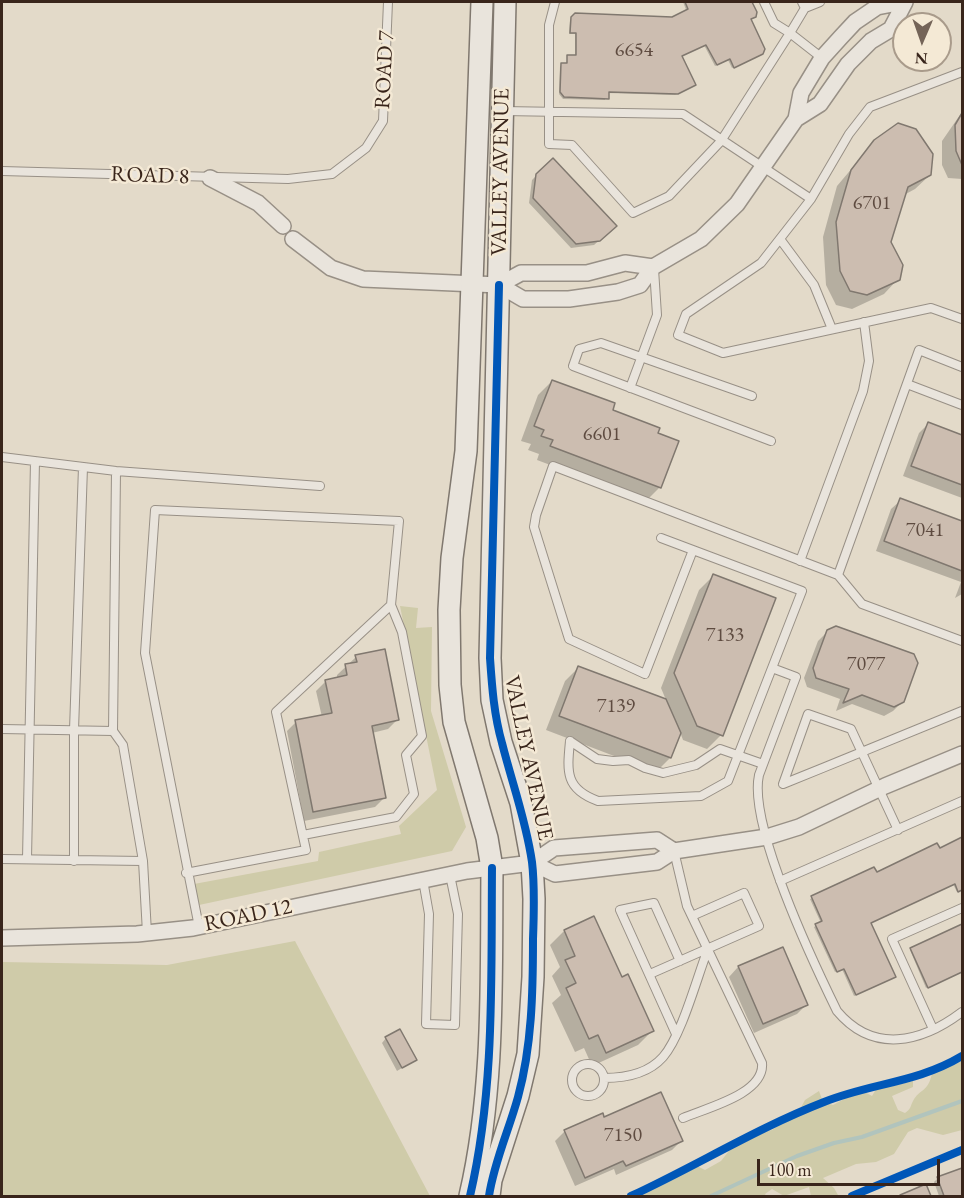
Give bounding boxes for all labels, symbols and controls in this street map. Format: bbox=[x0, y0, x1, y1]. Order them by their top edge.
north arrow bbox=[892, 12, 952, 72]
street label: ROAD 7 bbox=[370, 30, 400, 110]
house number: 6654 bbox=[615, 39, 653, 63]
text: N bbox=[915, 48, 928, 69]
street label: VALLEY AVENUE bbox=[486, 88, 516, 256]
street label: ROAD 8 bbox=[110, 161, 190, 191]
house number: 6701 bbox=[853, 192, 891, 216]
house number: 6601 bbox=[583, 423, 621, 447]
house number: 7041 bbox=[906, 519, 944, 543]
house number: 7133 bbox=[706, 624, 744, 648]
house number: 7077 bbox=[847, 653, 885, 677]
street label: VALLEY AVENUE bbox=[498, 673, 558, 843]
house number: 7139 bbox=[597, 695, 635, 719]
street label: ROAD 12 bbox=[202, 894, 294, 938]
house number: 7150 bbox=[604, 1124, 642, 1148]
scale bar bbox=[760, 1147, 943, 1185]
text: 100 m bbox=[768, 1158, 812, 1181]

